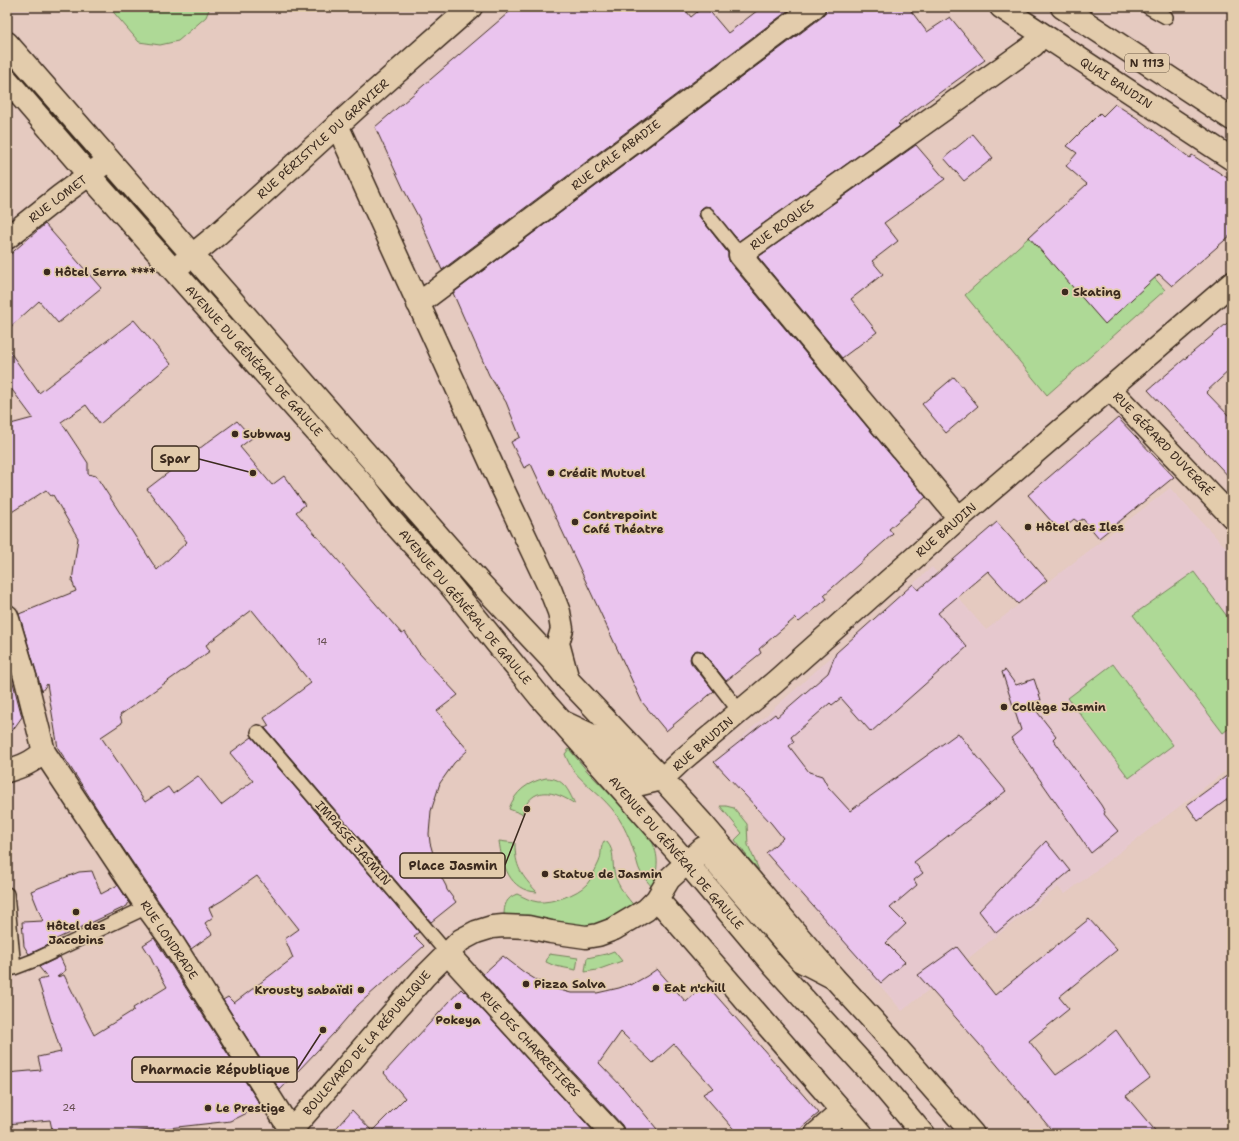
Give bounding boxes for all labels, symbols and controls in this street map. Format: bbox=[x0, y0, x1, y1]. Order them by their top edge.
street label: QUAI BAUDIN bbox=[1077, 54, 1155, 112]
road number: N 1113 bbox=[1125, 54, 1169, 72]
street label: RUE PÉRISTYLE DU GRAVIER bbox=[254, 76, 392, 202]
street label: RUE CALE ABADIE bbox=[568, 116, 664, 194]
street label: RUE LOMET bbox=[26, 171, 91, 226]
street label: RUE ROQUES bbox=[747, 196, 818, 254]
place label: Hôtel Serra **** bbox=[55, 264, 155, 280]
marker: Hôtel Serra **** bbox=[42, 267, 52, 277]
street label: AVENUE DU GÉNÉRAL DE GAULLE bbox=[182, 282, 326, 440]
place label: Skating bbox=[1073, 284, 1121, 300]
marker: Skating bbox=[1060, 287, 1070, 297]
street label: RUE GÉRARD DUVERGÉ bbox=[1109, 389, 1217, 499]
place label: Subway bbox=[243, 426, 291, 442]
marker: Subway bbox=[230, 429, 240, 439]
callout: Spar bbox=[152, 446, 199, 471]
text: Spar bbox=[160, 450, 190, 467]
place label: Crédit Mutuel bbox=[559, 465, 645, 481]
marker: Crédit Mutuel bbox=[546, 468, 556, 478]
street label: RUE BAUDIN bbox=[912, 499, 980, 561]
place label: Contrepoint Café Théatre bbox=[583, 507, 664, 537]
marker: Contrepoint Café Théatre bbox=[570, 517, 580, 527]
place label: Hôtel des Iles bbox=[1036, 519, 1124, 535]
marker: Hôtel des Iles bbox=[1023, 522, 1033, 532]
street label: AVENUE DU GÉNÉRAL DE GAULLE bbox=[395, 526, 535, 688]
house number: 14 bbox=[317, 635, 327, 648]
place label: Collège Jasmin bbox=[1012, 699, 1106, 715]
marker: Collège Jasmin bbox=[999, 702, 1009, 712]
street label: RUE BAUDIN bbox=[669, 713, 737, 775]
street label: AVENUE DU GÉNÉRAL DE GAULLE bbox=[605, 773, 747, 933]
street label: IMPASSE JASMIN bbox=[312, 797, 394, 889]
callout: Place Jasmin bbox=[400, 853, 505, 878]
text: Place Jasmin bbox=[409, 857, 498, 874]
place label: Statue de Jasmin bbox=[553, 866, 662, 882]
marker: Statue de Jasmin bbox=[540, 869, 550, 879]
street label: RUE LONDRADE bbox=[137, 897, 201, 983]
marker: Hôtel des Jacobins bbox=[71, 907, 81, 917]
place label: Hôtel des Jacobins bbox=[46, 918, 106, 948]
street label: BOULEVARD DE LA RÉPUBLIQUE bbox=[300, 967, 434, 1119]
place label: Pizza Salva bbox=[534, 976, 606, 992]
marker: Pizza Salva bbox=[521, 979, 531, 989]
place label: Eat n'chill bbox=[664, 980, 726, 996]
place label: Krousty sabaïdi bbox=[254, 982, 353, 998]
marker: Eat n'chill bbox=[651, 983, 661, 993]
marker: Krousty sabaïdi bbox=[356, 985, 366, 995]
street label: RUE DES CHARRETIERS bbox=[477, 988, 583, 1100]
marker: Pokeya bbox=[453, 1001, 463, 1011]
place label: Pokeya bbox=[435, 1012, 481, 1028]
callout: Pharmacie République bbox=[132, 1057, 297, 1082]
text: Pharmacie République bbox=[140, 1061, 290, 1078]
place label: Le Prestige bbox=[216, 1100, 285, 1116]
house number: 24 bbox=[62, 1101, 76, 1114]
marker: Le Prestige bbox=[203, 1103, 213, 1113]

